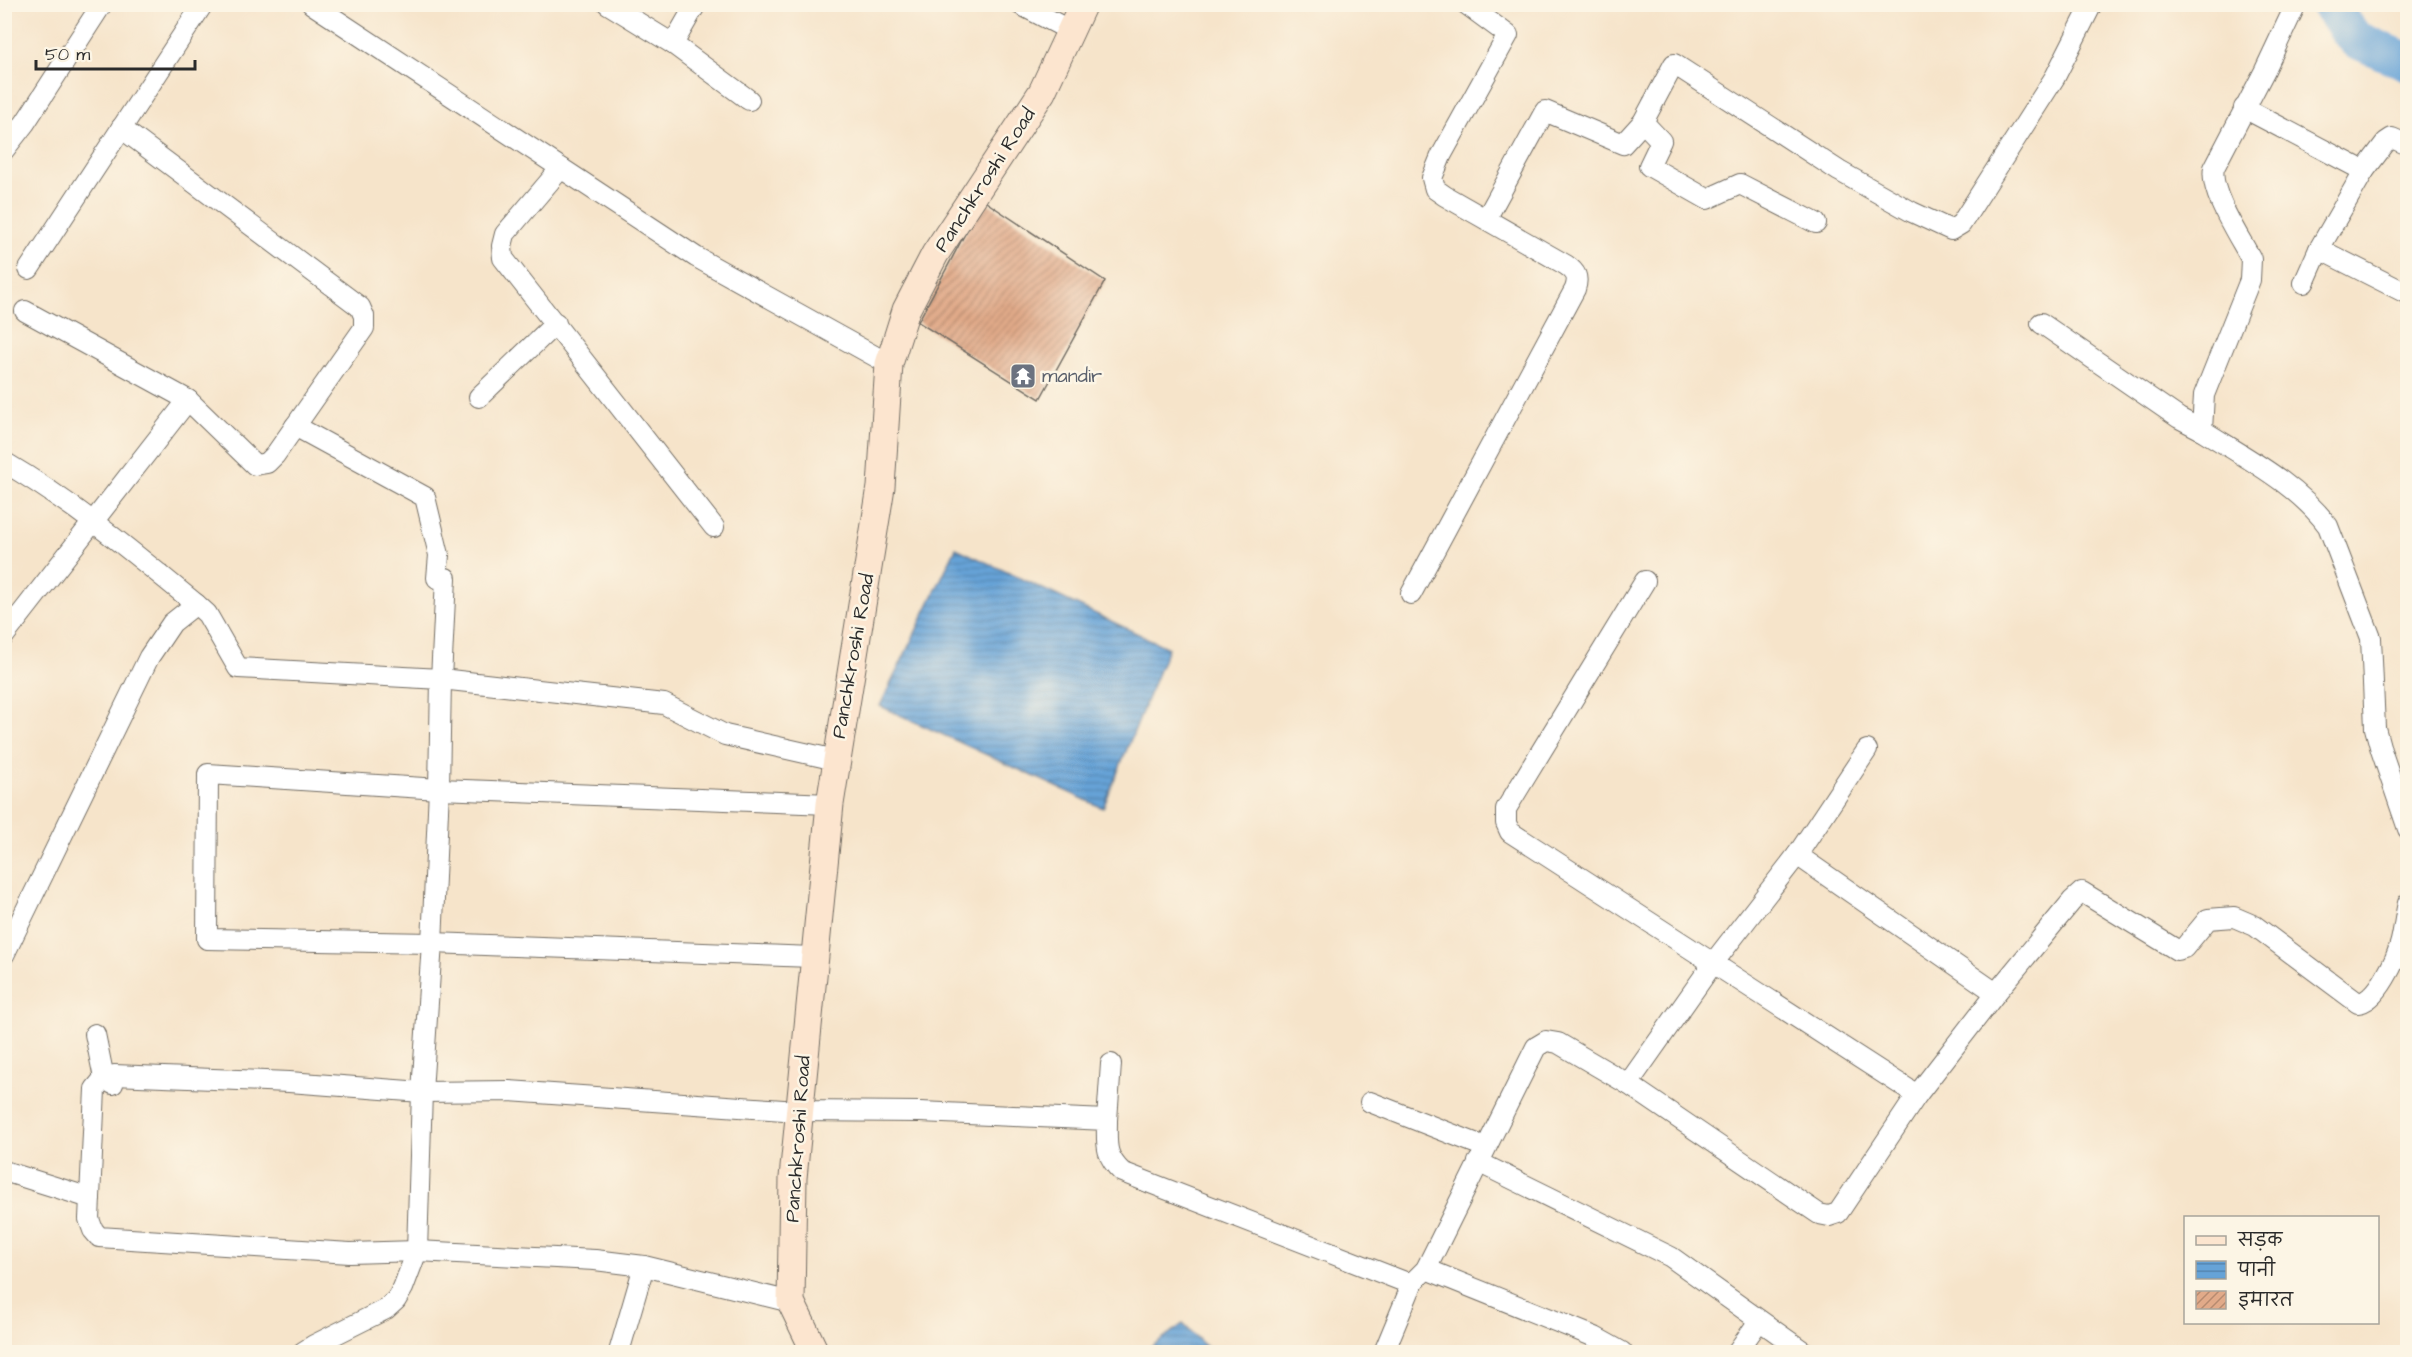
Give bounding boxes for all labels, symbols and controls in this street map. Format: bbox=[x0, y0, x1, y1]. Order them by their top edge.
scale bar bbox=[36, 33, 195, 71]
text: 50 m bbox=[45, 42, 90, 67]
street label: Panchkroshi Road bbox=[928, 102, 1042, 258]
temple icon: mandir bbox=[1008, 361, 1038, 391]
place label: mandir bbox=[1042, 362, 1102, 390]
street label: Panchkroshi Road bbox=[825, 571, 881, 741]
street label: Panchkroshi Road bbox=[778, 1055, 818, 1223]
legend bbox=[2184, 1216, 2379, 1324]
text: सड़क bbox=[2237, 1228, 2283, 1253]
text: पानी bbox=[2237, 1256, 2276, 1283]
text: इमारत bbox=[2238, 1288, 2294, 1313]

